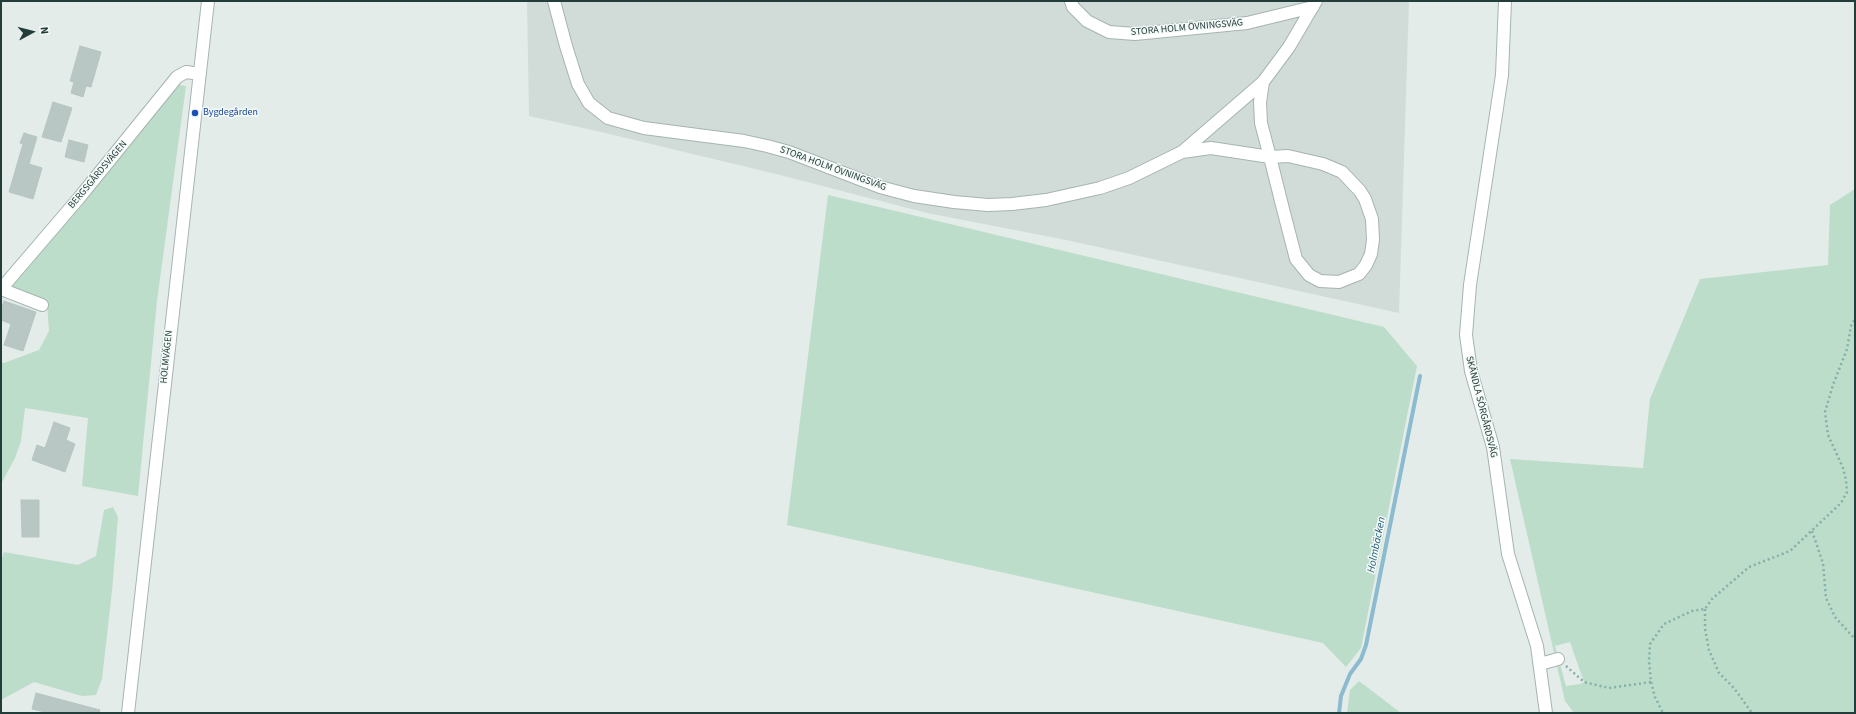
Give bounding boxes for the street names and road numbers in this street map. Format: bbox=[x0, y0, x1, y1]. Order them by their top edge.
street label: STORA HOLM ÖVNINGSVÄG bbox=[1130, 17, 1244, 39]
street label: BERGSGÅRDSVÄGEN bbox=[66, 138, 130, 212]
street label: STORA HOLM ÖVNINGSVÄG bbox=[778, 144, 888, 194]
street label: HOLMVÄGEN bbox=[158, 330, 176, 384]
street label: SKÄNDLA SÖRGÅRDSVÄG bbox=[1463, 355, 1499, 459]

